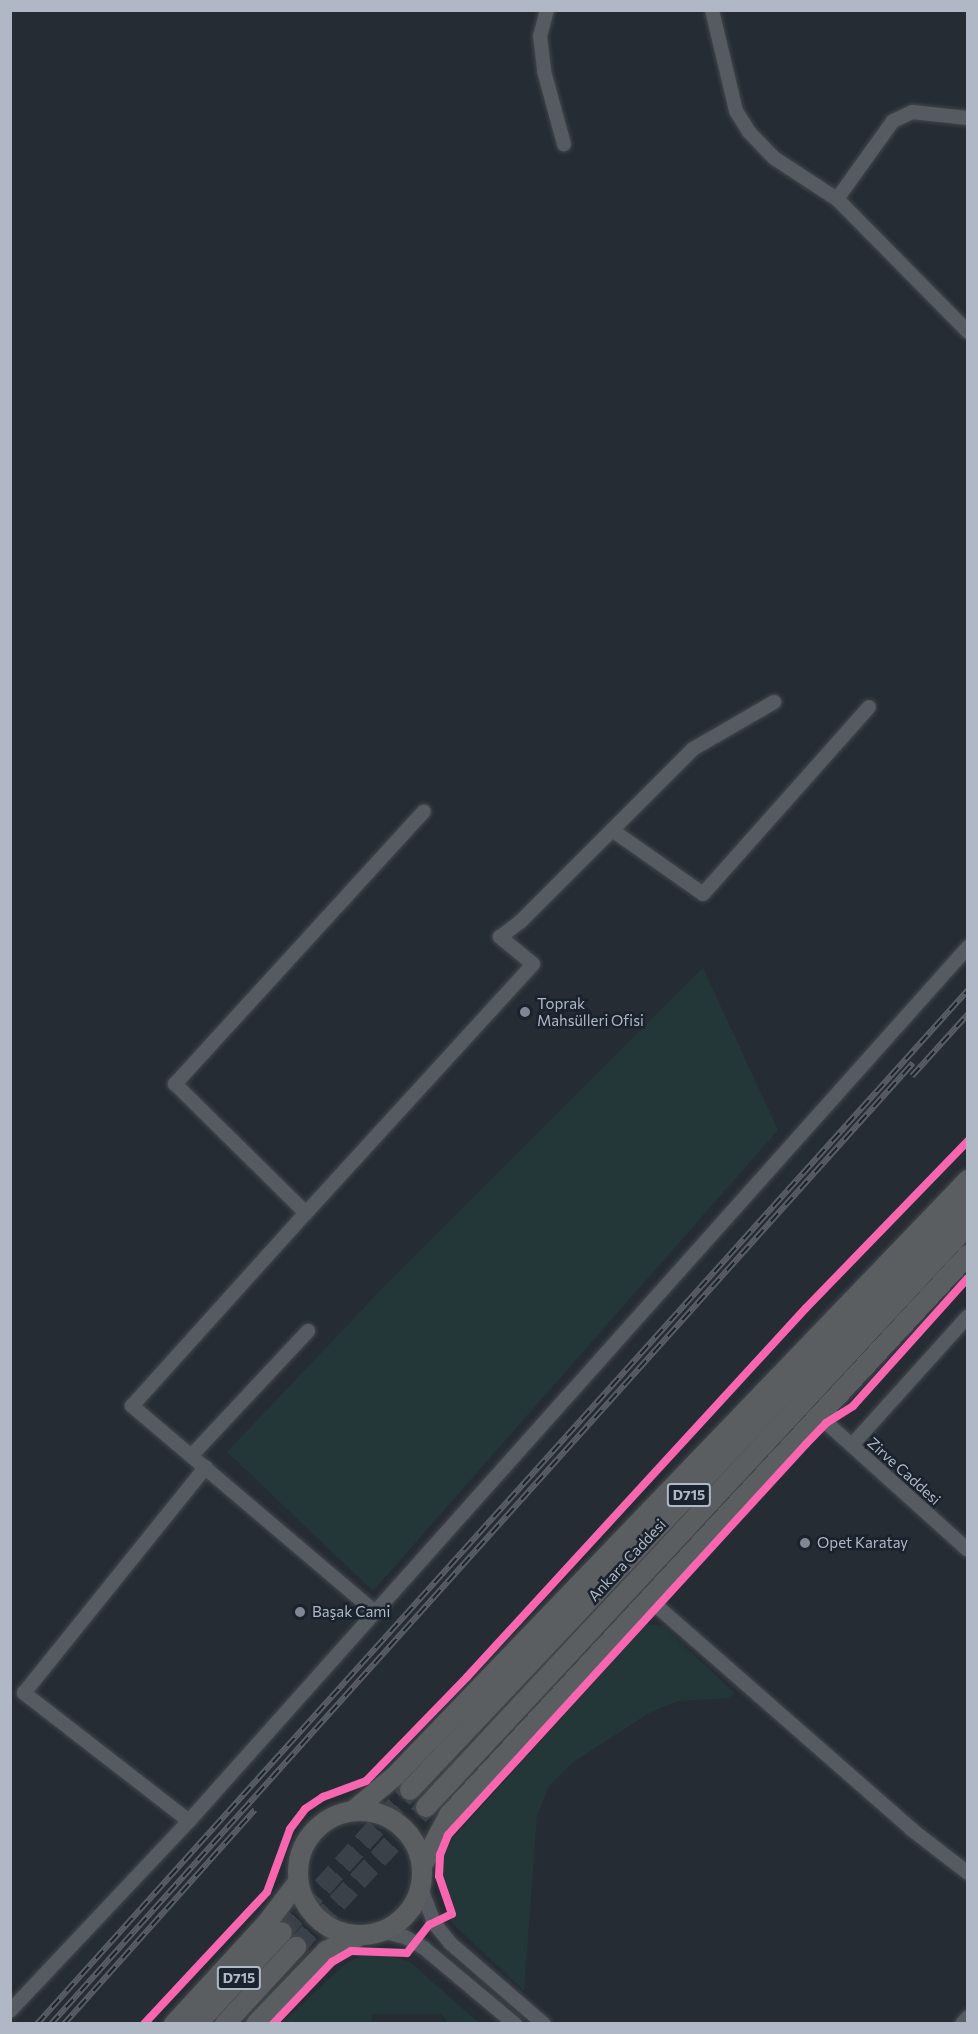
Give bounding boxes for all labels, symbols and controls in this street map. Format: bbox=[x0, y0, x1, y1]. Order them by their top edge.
place label: Toprak Mahsülleri Ofisi bbox=[537, 994, 644, 1029]
marker: Toprak Mahsülleri Ofisi bbox=[518, 1005, 532, 1019]
street label: Zirve Caddesi bbox=[864, 1433, 944, 1509]
road number: D715 bbox=[666, 1484, 712, 1506]
street label: Ankara Caddesi bbox=[584, 1515, 670, 1605]
place label: Opet Karatay bbox=[817, 1534, 908, 1552]
marker: Opet Karatay bbox=[798, 1536, 812, 1550]
place label: Başak Cami bbox=[312, 1603, 390, 1621]
marker: Başak Cami bbox=[293, 1605, 307, 1619]
road number: D715 bbox=[216, 1967, 262, 1989]

